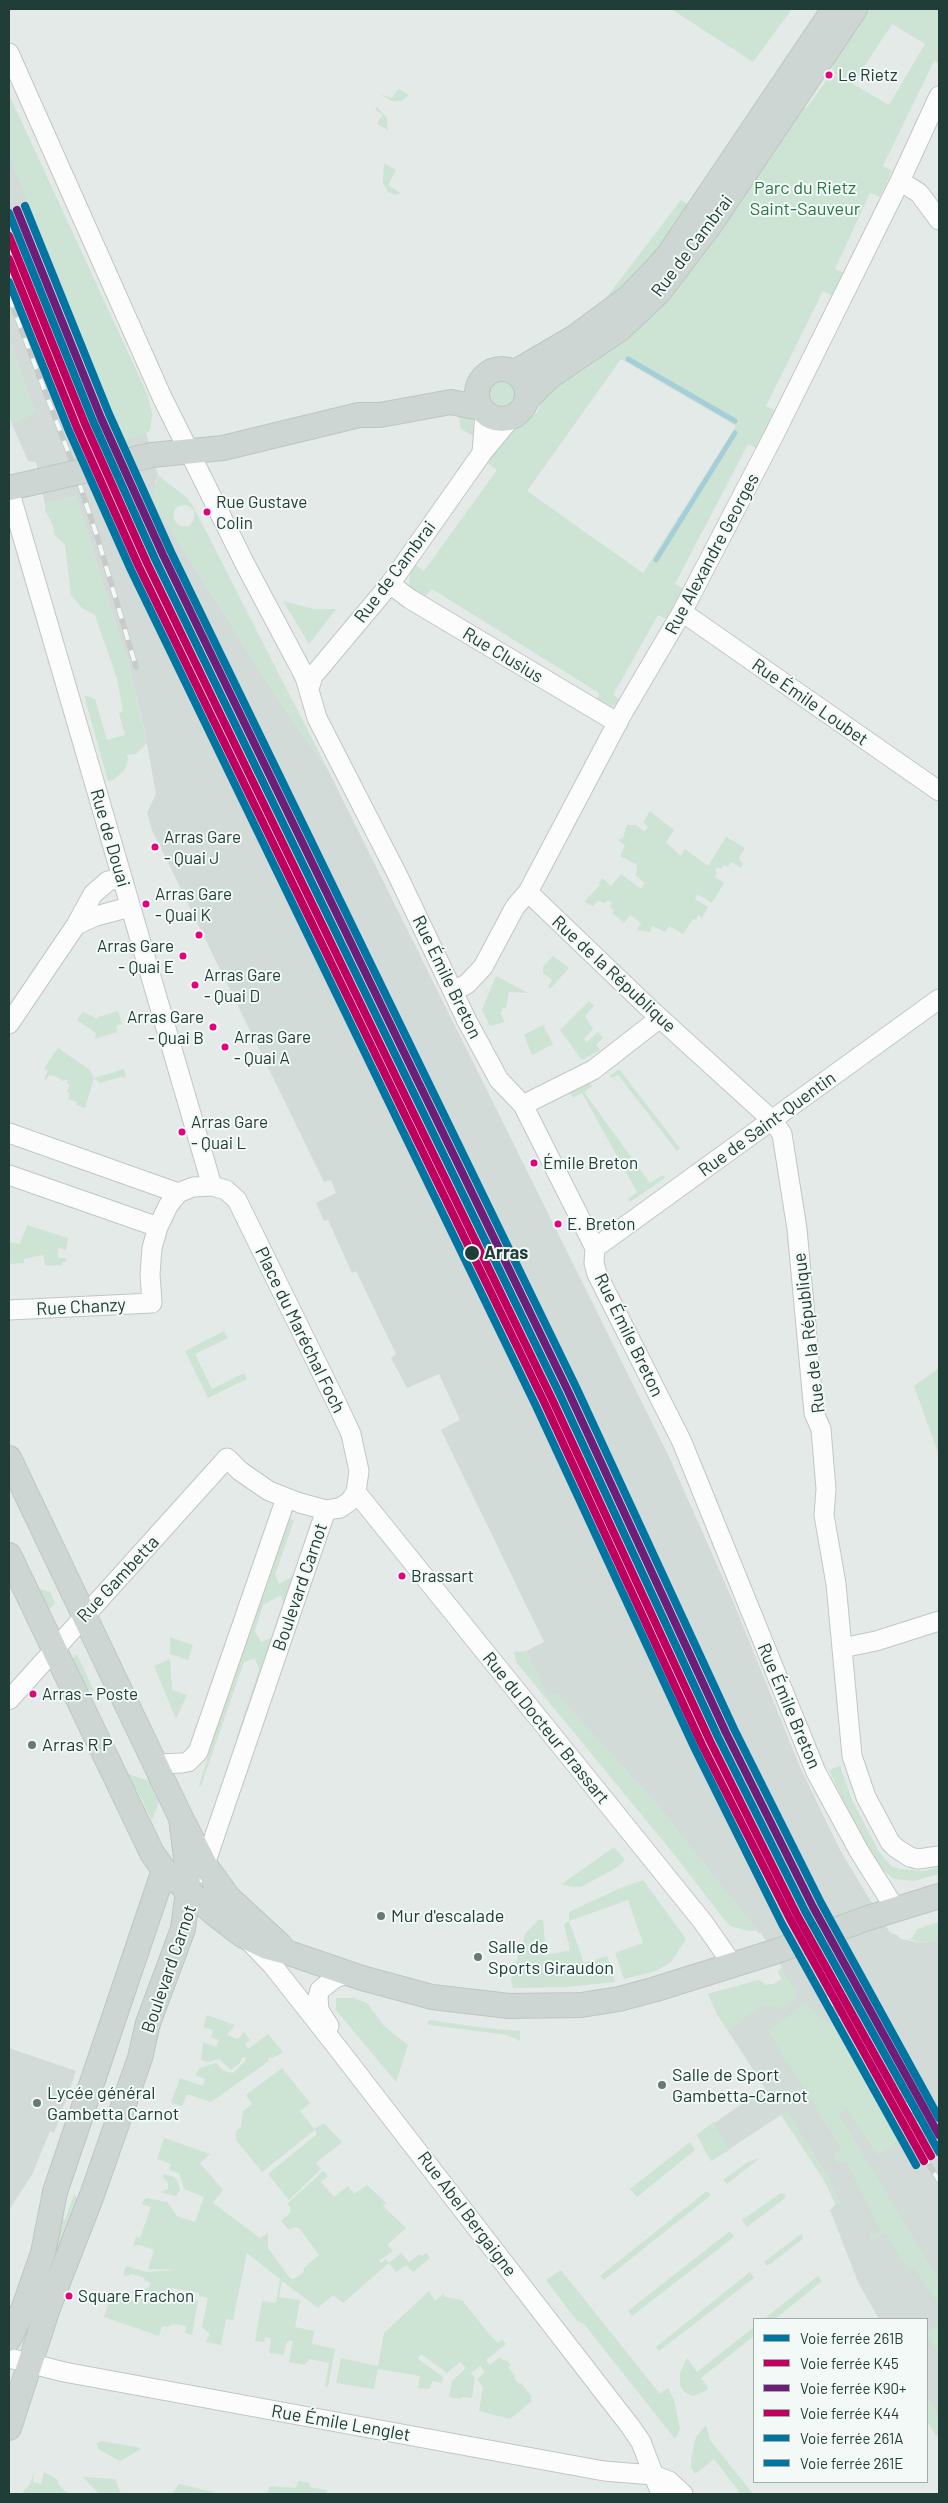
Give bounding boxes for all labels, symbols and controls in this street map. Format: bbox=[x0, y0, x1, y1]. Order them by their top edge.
place label: Le Rietz bbox=[838, 65, 898, 85]
marker: Le Rietz bbox=[824, 70, 834, 80]
park label: Parc du Rietz Saint-Sauveur bbox=[750, 177, 860, 220]
street label: Rue de Cambrai bbox=[647, 191, 737, 301]
street label: Rue Alexandre Georges bbox=[660, 470, 764, 638]
place label: Rue Gustave Colin bbox=[216, 492, 307, 532]
marker: Rue Gustave Colin bbox=[202, 507, 212, 517]
street label: Rue de Cambrai bbox=[350, 517, 440, 627]
street label: Rue Clusius bbox=[459, 623, 547, 687]
street label: Rue Émile Loubet bbox=[748, 654, 872, 750]
street label: Rue de Douai bbox=[86, 786, 134, 890]
place label: Arras Gare - Quai J bbox=[164, 827, 241, 867]
marker: Arras Gare - Quai J bbox=[150, 842, 160, 852]
place label: Arras Gare - Quai K bbox=[155, 884, 232, 924]
marker: Arras Gare - Quai K bbox=[141, 899, 151, 909]
street label: Rue de la République bbox=[548, 911, 680, 1037]
street label: Rue Émile Breton bbox=[408, 912, 486, 1042]
unlabelled marker bbox=[194, 930, 204, 940]
place label: Arras Gare - Quai E bbox=[97, 936, 174, 976]
marker: Arras Gare - Quai E bbox=[178, 951, 188, 961]
place label: Arras Gare - Quai D bbox=[204, 965, 281, 1005]
marker: Arras Gare - Quai D bbox=[190, 980, 200, 990]
place label: Arras Gare - Quai B bbox=[127, 1007, 204, 1047]
marker: Arras Gare - Quai B bbox=[208, 1022, 218, 1032]
place label: Arras Gare - Quai A bbox=[234, 1027, 311, 1067]
marker: Arras Gare - Quai A bbox=[220, 1042, 230, 1052]
street label: Rue de Saint-Quentin bbox=[694, 1067, 840, 1181]
place label: Arras Gare - Quai L bbox=[191, 1112, 268, 1152]
marker: Arras Gare - Quai L bbox=[177, 1127, 187, 1137]
place label: Émile Breton bbox=[543, 1153, 638, 1173]
marker: Émile Breton bbox=[529, 1158, 539, 1168]
place label: E. Breton bbox=[567, 1214, 635, 1234]
marker: E. Breton bbox=[553, 1219, 563, 1229]
place label: Arras bbox=[484, 1242, 528, 1264]
street label: Place du Maréchal Foch bbox=[250, 1243, 350, 1417]
marker: Arras bbox=[463, 1244, 481, 1262]
street label: Rue de la République bbox=[788, 1251, 830, 1415]
street label: Rue Émile Breton bbox=[590, 1270, 668, 1400]
street label: Rue Chanzy bbox=[36, 1294, 126, 1320]
street label: Boulevard Carnot bbox=[268, 1520, 332, 1654]
street label: Rue Gambetta bbox=[72, 1531, 164, 1627]
place label: Brassart bbox=[411, 1566, 474, 1586]
marker: Brassart bbox=[397, 1571, 407, 1581]
street label: Rue Émile Breton bbox=[753, 1640, 825, 1772]
street label: Rue du Docteur Brassart bbox=[478, 1648, 614, 1808]
place label: Arras – Poste bbox=[42, 1684, 138, 1704]
marker: Arras – Poste bbox=[28, 1689, 38, 1699]
place label: Arras R P bbox=[42, 1734, 113, 1756]
marker: Arras R P bbox=[26, 1739, 38, 1751]
street label: Boulevard Carnot bbox=[137, 1902, 201, 2036]
place label: Mur d'escalade bbox=[391, 1905, 504, 1927]
marker: Mur d'escalade bbox=[375, 1910, 387, 1922]
place label: Salle de Sports Giraudon bbox=[488, 1936, 614, 1978]
marker: Salle de Sports Giraudon bbox=[472, 1951, 484, 1963]
place label: Salle de Sport Gambetta-Carnot bbox=[672, 2064, 808, 2106]
marker: Salle de Sport Gambetta-Carnot bbox=[656, 2079, 668, 2091]
place label: Lycée général Gambetta Carnot bbox=[47, 2082, 179, 2124]
marker: Lycée général Gambetta Carnot bbox=[31, 2097, 43, 2109]
street label: Rue Abel Bergaigne bbox=[413, 2147, 521, 2281]
place label: Square Frachon bbox=[78, 2286, 194, 2306]
marker: Square Frachon bbox=[64, 2291, 74, 2301]
legend bbox=[753, 2318, 928, 2483]
text: Voie ferrée 261B bbox=[800, 2329, 904, 2347]
text: Voie ferrée K45 bbox=[800, 2354, 899, 2372]
text: Voie ferrée K90+ bbox=[800, 2379, 907, 2397]
street label: Rue Émile Lenglet bbox=[270, 2400, 412, 2446]
text: Voie ferrée K44 bbox=[800, 2404, 899, 2422]
text: Voie ferrée 261A bbox=[800, 2429, 903, 2447]
text: Voie ferrée 261E bbox=[800, 2454, 903, 2472]

